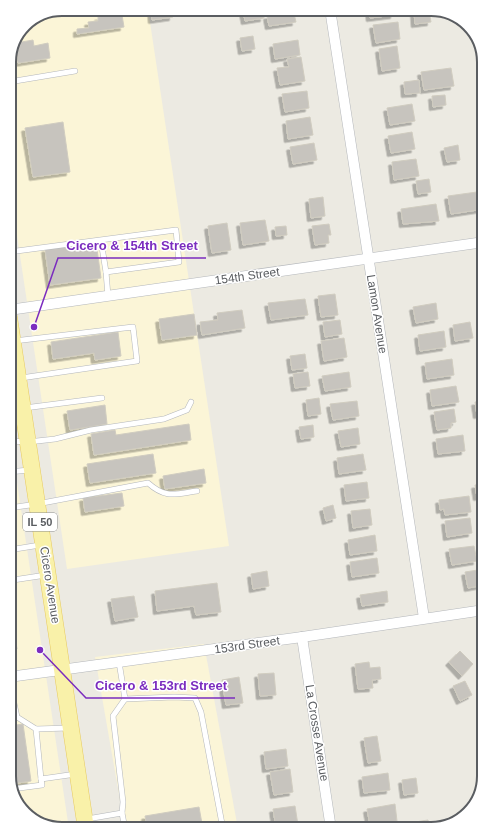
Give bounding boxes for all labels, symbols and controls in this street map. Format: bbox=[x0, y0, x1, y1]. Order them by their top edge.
callout: Cicero & 154th Street bbox=[58, 233, 206, 258]
text: Cicero & 154th Street bbox=[66, 238, 198, 253]
street label: 154th Street bbox=[214, 264, 281, 287]
street label: Lamon Avenue bbox=[364, 273, 390, 355]
road number: IL 50 bbox=[23, 513, 57, 531]
street label: Cicero Avenue bbox=[37, 545, 63, 625]
street label: 153rd Street bbox=[213, 633, 281, 657]
callout: Cicero & 153rd Street bbox=[86, 673, 235, 698]
text: Cicero & 153rd Street bbox=[95, 678, 228, 693]
street label: La Crosse Avenue bbox=[302, 684, 332, 783]

